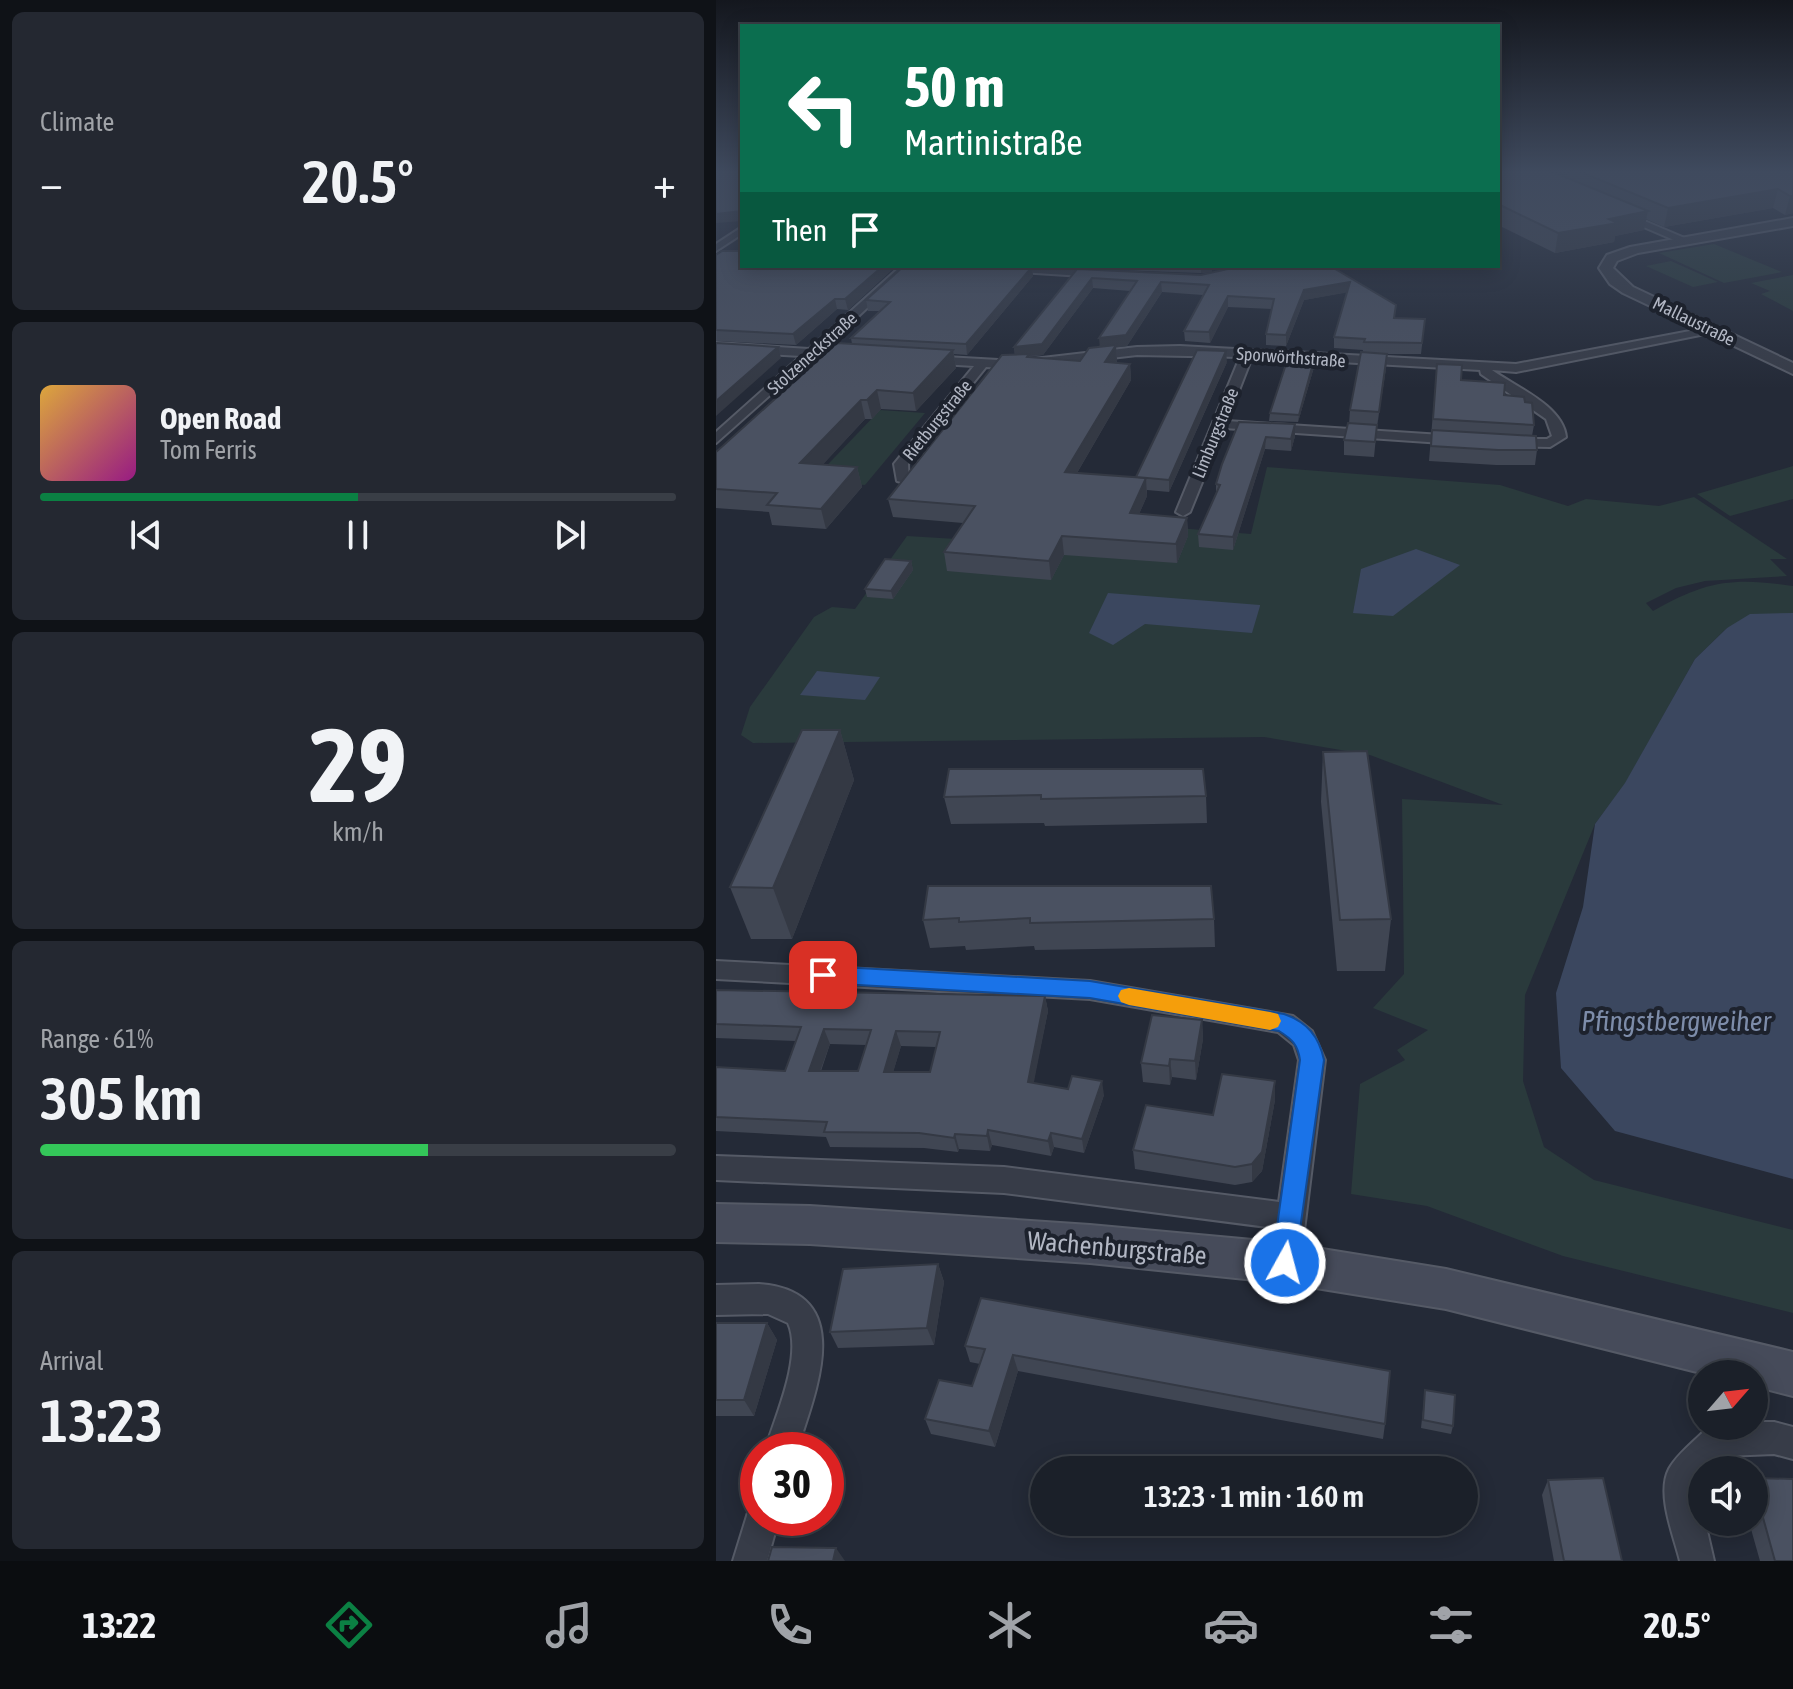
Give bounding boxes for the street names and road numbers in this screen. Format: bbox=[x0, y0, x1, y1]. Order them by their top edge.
street label: Mallaustraße bbox=[1650, 292, 1738, 350]
street label: Stolzeneckstraße bbox=[763, 307, 861, 399]
street label: Sporwörthstraße bbox=[1236, 343, 1346, 371]
street label: Rietburgstraße bbox=[898, 375, 976, 465]
street label: Limburgstraße bbox=[1187, 385, 1243, 481]
street label: Wachenburgstraße bbox=[1026, 1225, 1208, 1271]

